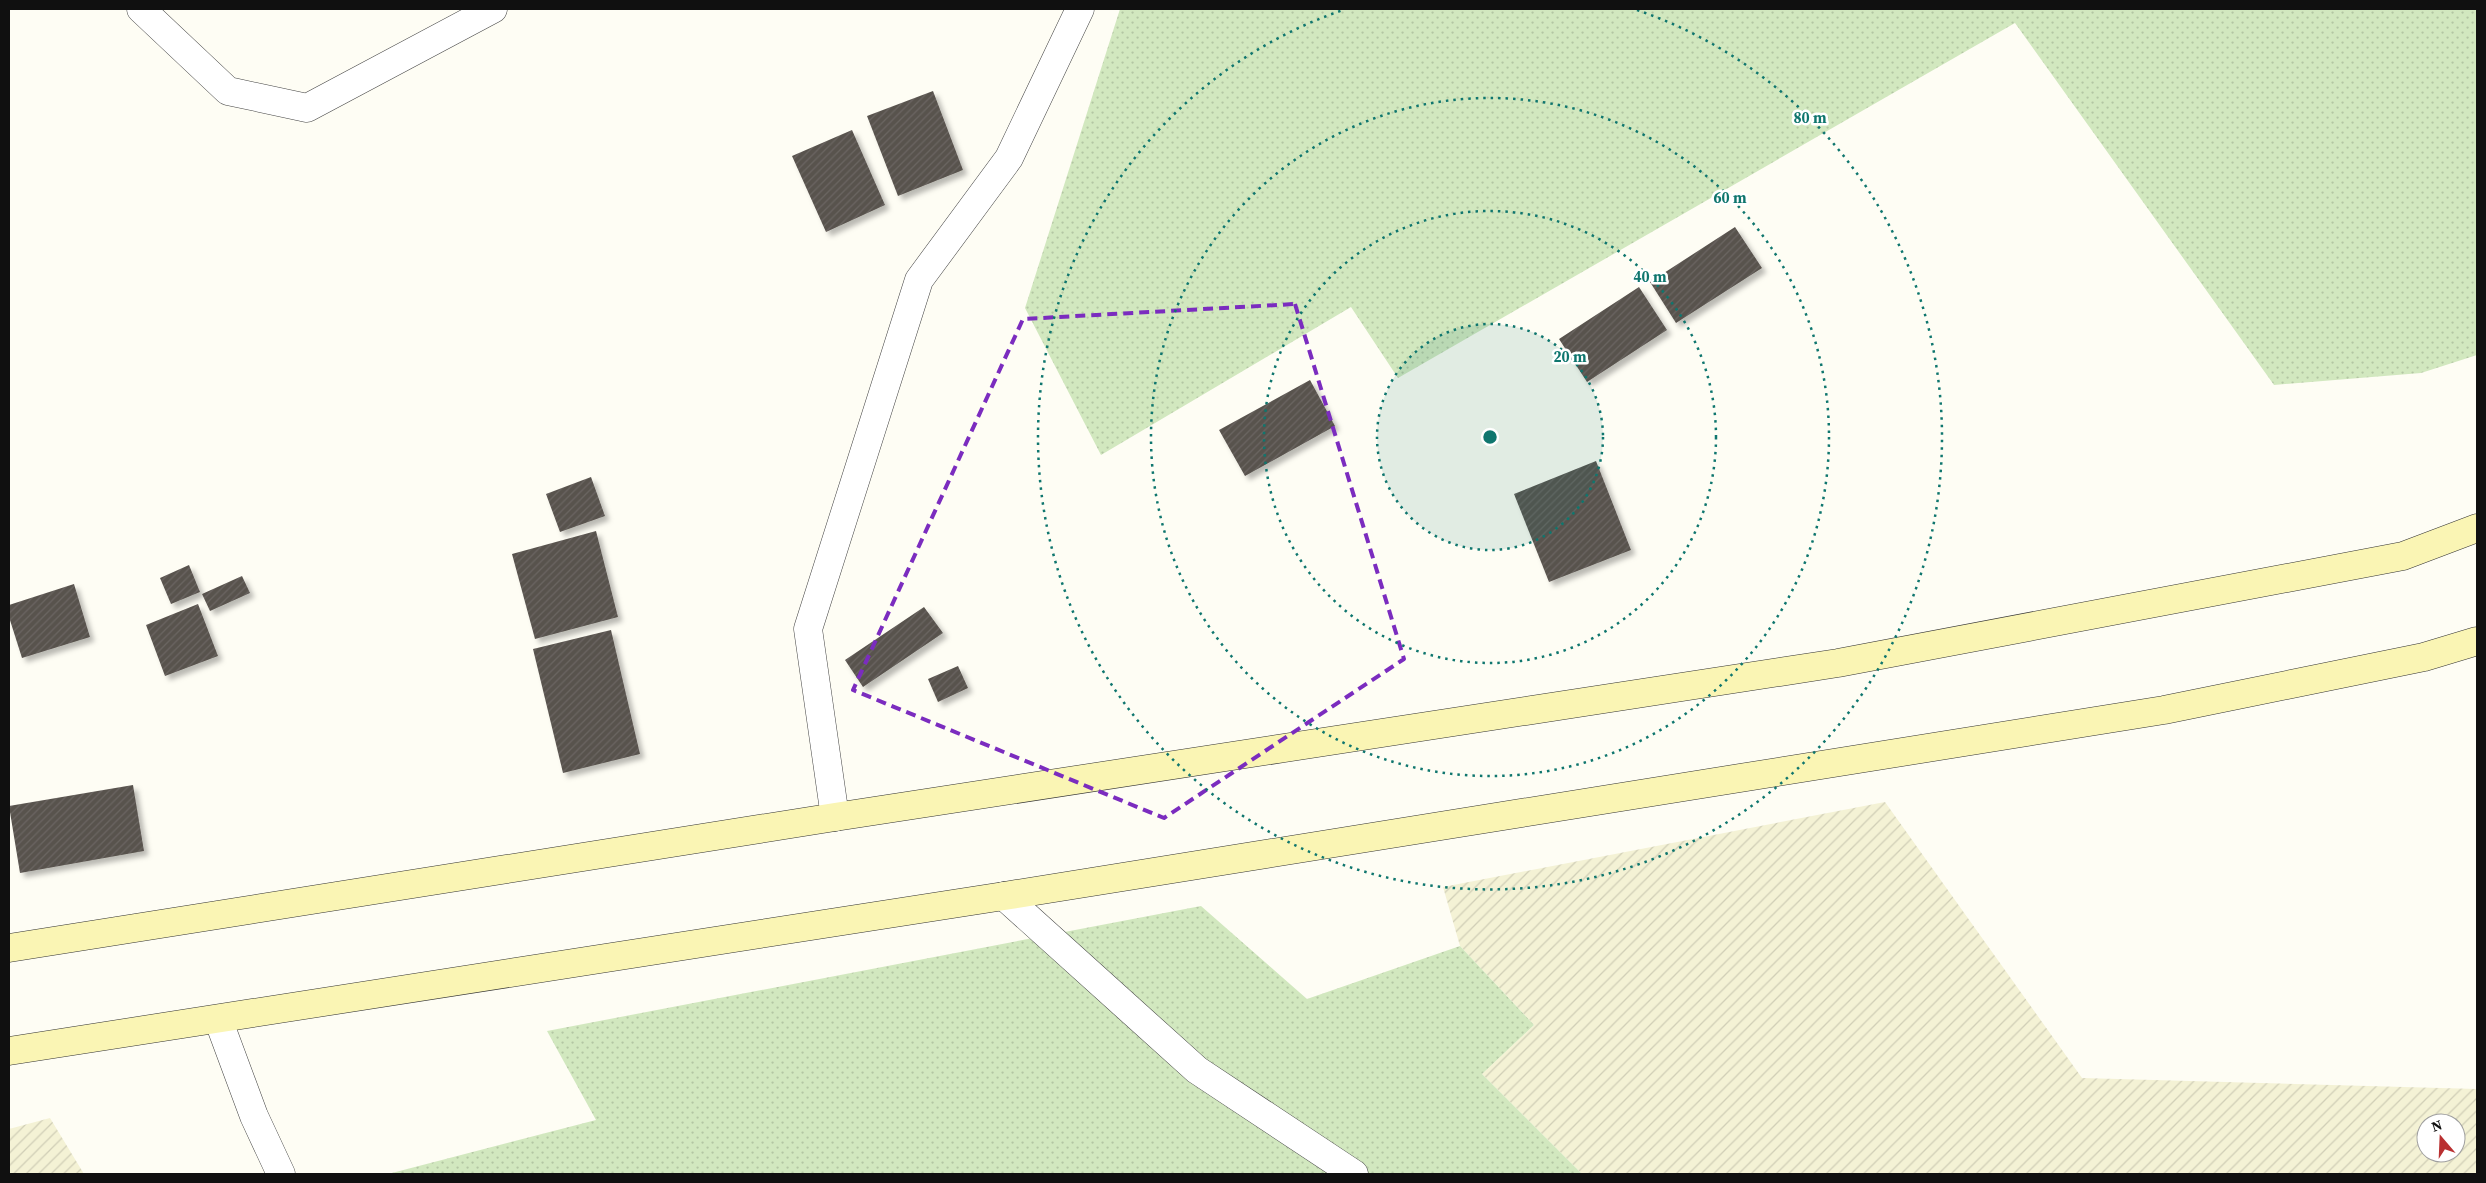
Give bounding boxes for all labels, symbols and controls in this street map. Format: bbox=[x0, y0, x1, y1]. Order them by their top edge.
text: 80 m bbox=[1793, 107, 1827, 128]
text: 60 m bbox=[1713, 187, 1747, 208]
text: 40 m bbox=[1633, 266, 1667, 287]
text: 20 m bbox=[1553, 346, 1587, 367]
centre of rings bbox=[1481, 428, 1499, 446]
north arrow bbox=[2416, 1113, 2466, 1163]
text: N bbox=[2429, 1115, 2445, 1137]

